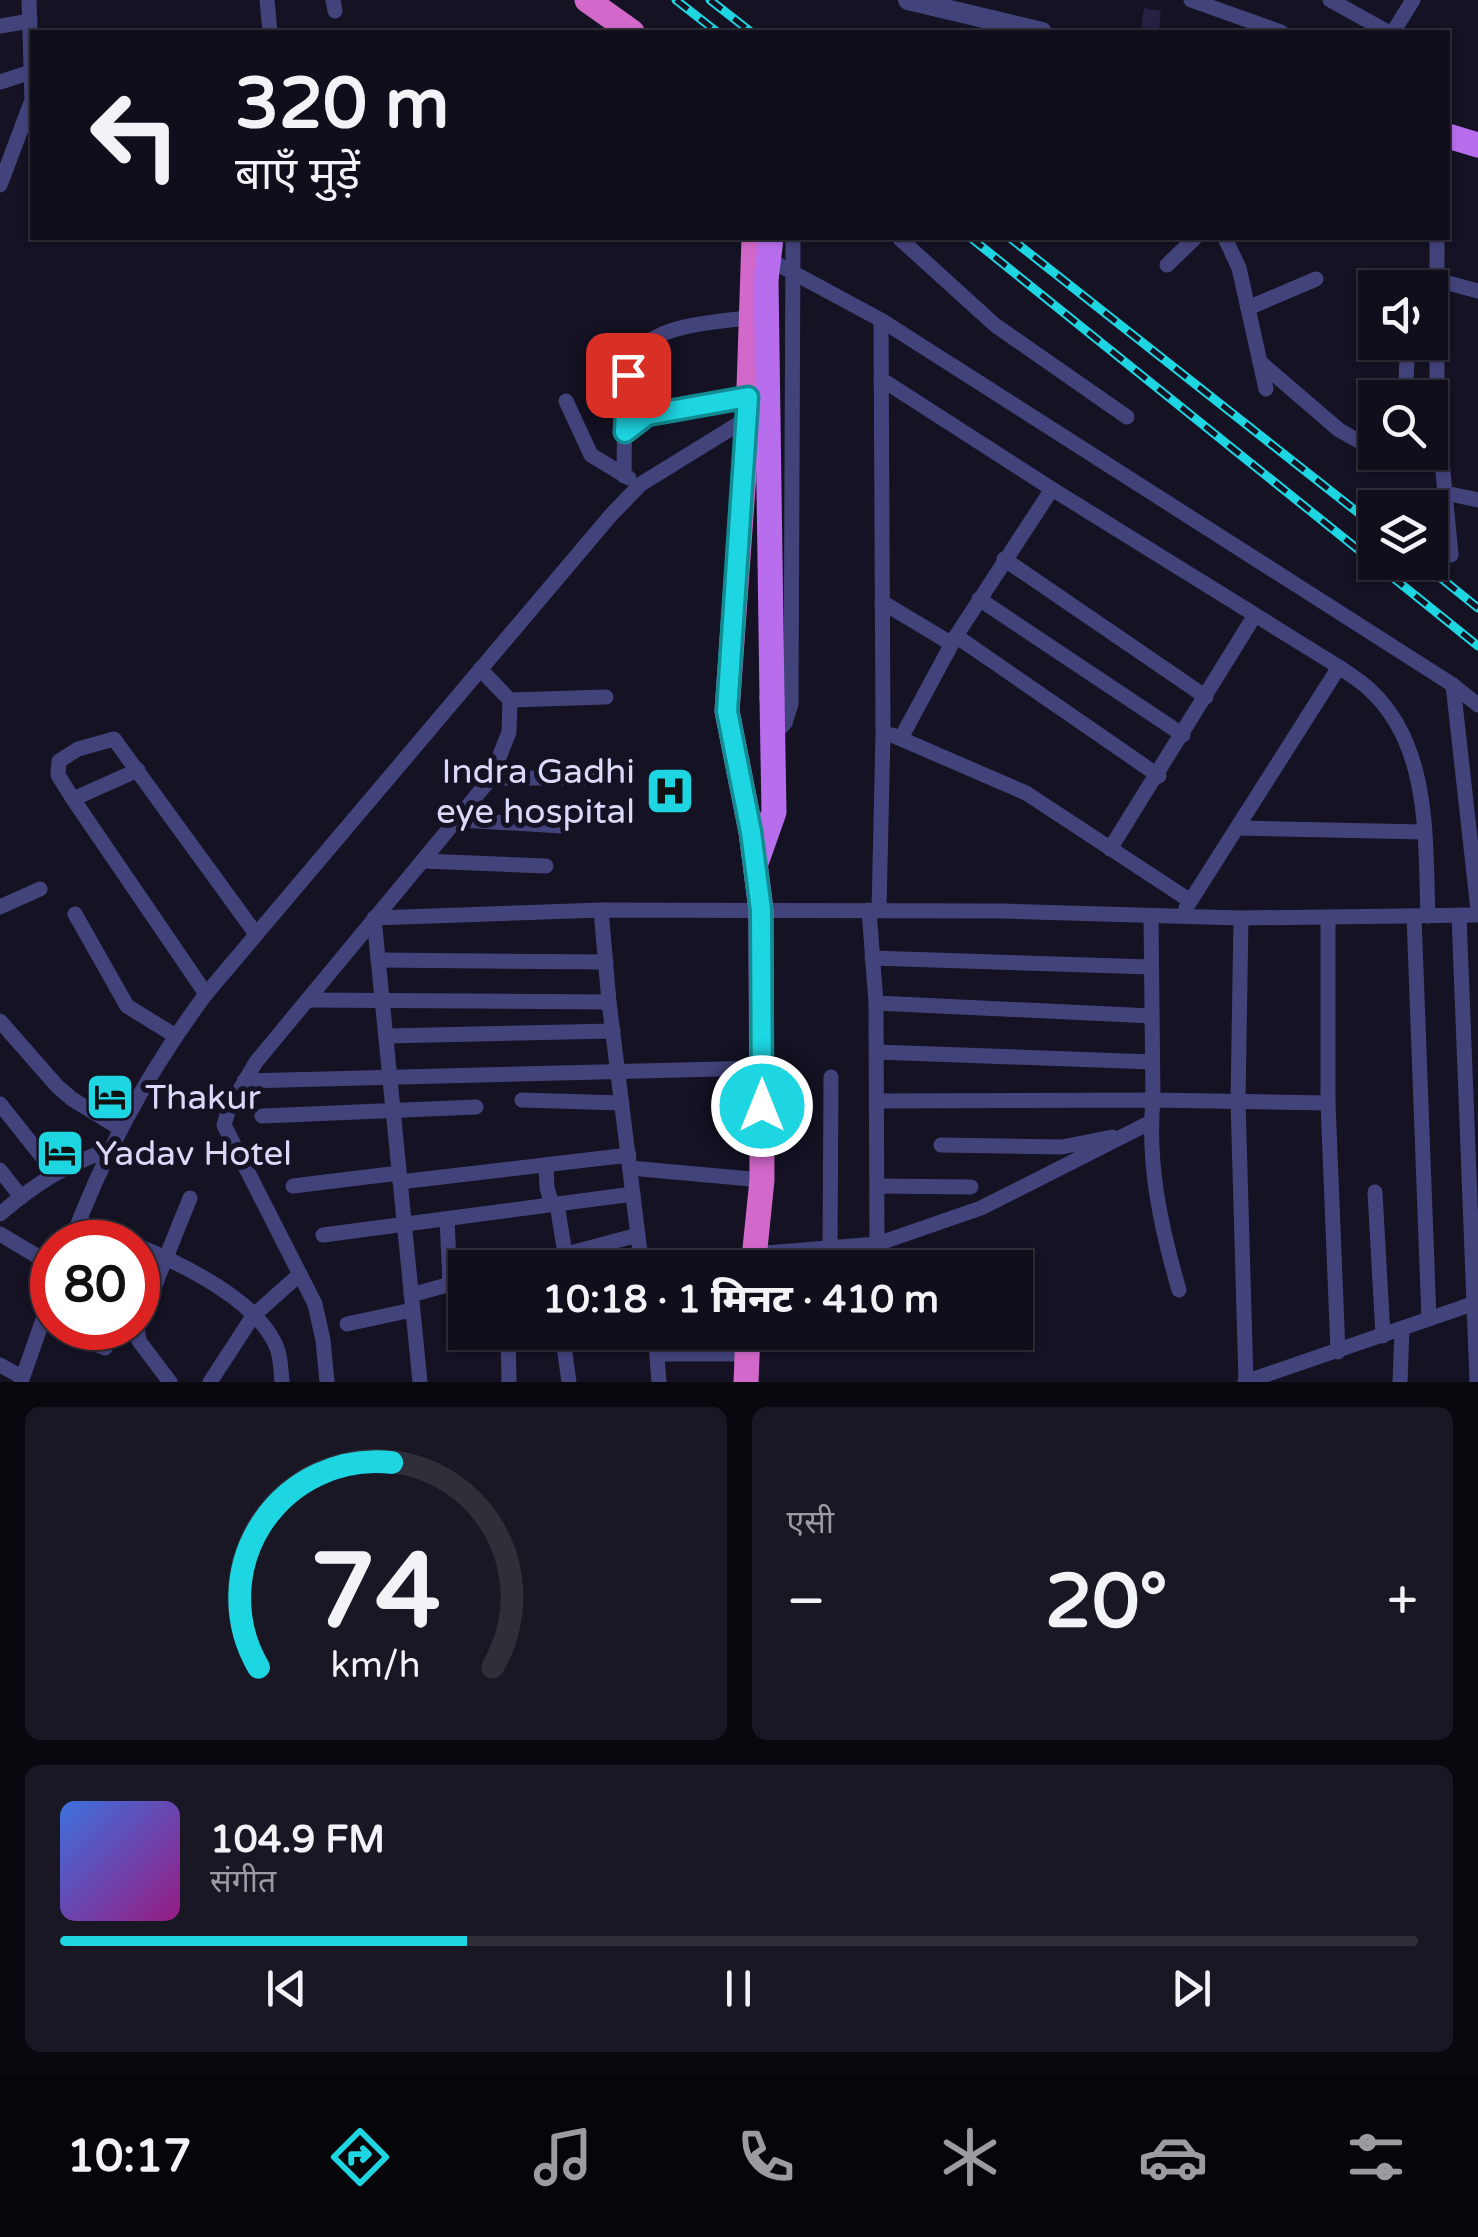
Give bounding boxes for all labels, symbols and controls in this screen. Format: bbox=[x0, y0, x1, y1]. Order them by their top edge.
text: 320 m bbox=[235, 63, 449, 147]
icon: left bbox=[70, 70, 200, 200]
text: बाएँ मुड़ें bbox=[235, 148, 360, 202]
map controls bbox=[1358, 270, 1448, 580]
button: sound bbox=[1358, 270, 1448, 360]
pin bbox=[586, 333, 671, 418]
icon: arrive bbox=[601, 348, 656, 403]
button: search bbox=[1358, 380, 1448, 470]
button: layers bbox=[1358, 490, 1448, 580]
place label: Indra Gadhi eye hospital bbox=[436, 751, 635, 833]
hospital icon: Indra Gadhi eye hospital bbox=[644, 765, 696, 817]
position arrow bbox=[710, 1054, 814, 1158]
hotel icon: Thakur bbox=[84, 1071, 136, 1123]
place label: Thakur bbox=[145, 1077, 261, 1119]
hotel icon: Yadav Hotel bbox=[34, 1127, 86, 1179]
place label: Yadav Hotel bbox=[95, 1133, 292, 1175]
speed limit sign: 80 bbox=[30, 1220, 160, 1350]
text: 10:18 · 1 मिनट · 410 m bbox=[542, 1277, 939, 1323]
text: एसी bbox=[787, 1504, 834, 1542]
text: 74 bbox=[310, 1530, 441, 1655]
text: 20° bbox=[1045, 1557, 1168, 1647]
text: − bbox=[787, 1569, 826, 1635]
text: + bbox=[1387, 1569, 1418, 1635]
text: km/h bbox=[331, 1644, 421, 1687]
text: 104.9 FM bbox=[210, 1817, 385, 1863]
text: संगीत bbox=[210, 1863, 276, 1901]
icon: previous bbox=[259, 1961, 314, 2016]
icon: pause bbox=[711, 1961, 766, 2016]
icon: next bbox=[1164, 1961, 1219, 2016]
icon: directions bbox=[325, 2122, 395, 2192]
icon: music bbox=[528, 2122, 598, 2192]
icon: phone bbox=[731, 2122, 801, 2192]
icon: climate bbox=[935, 2122, 1005, 2192]
icon: car bbox=[1138, 2122, 1208, 2192]
icon: filters bbox=[1341, 2122, 1411, 2192]
text: 10:17 bbox=[67, 2130, 191, 2184]

